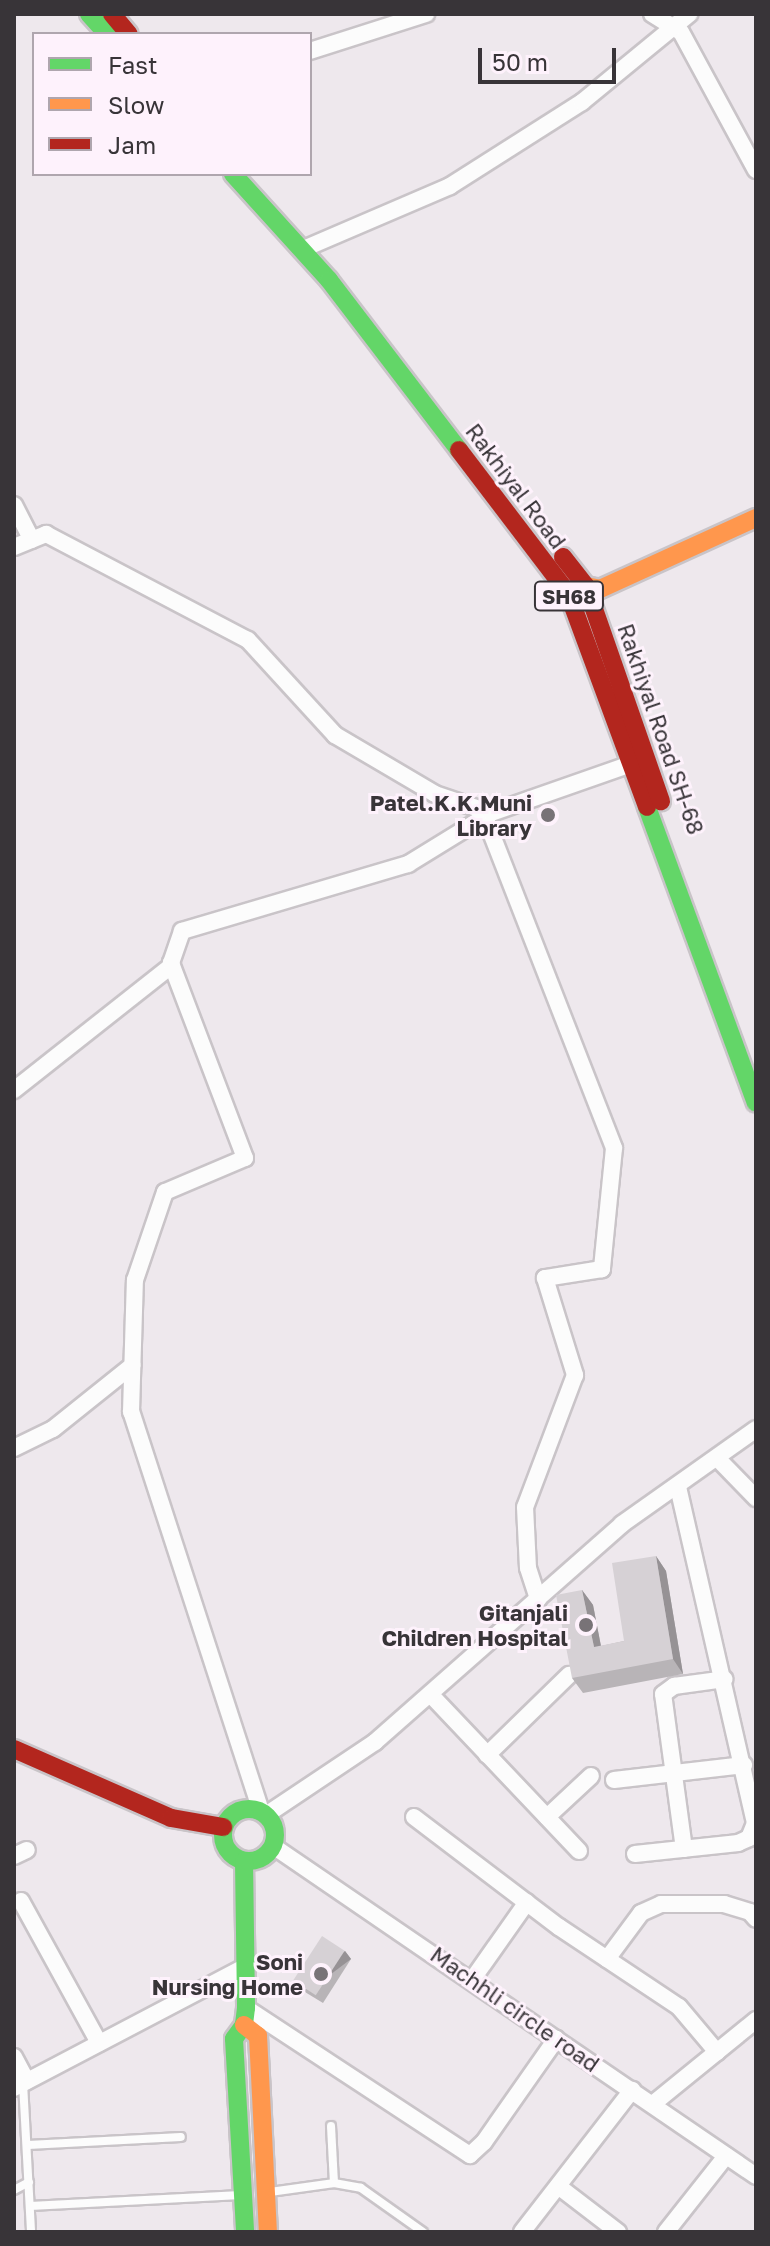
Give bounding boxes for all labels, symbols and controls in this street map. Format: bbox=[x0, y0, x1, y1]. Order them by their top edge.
legend bbox=[32, 32, 312, 176]
scale bar bbox=[482, 32, 620, 82]
text: 50 m bbox=[492, 47, 548, 76]
text: Fast bbox=[108, 50, 158, 79]
text: Slow bbox=[108, 90, 164, 119]
text: Jam bbox=[108, 130, 156, 159]
street label: Rakhiyal Road bbox=[460, 418, 572, 554]
road number: SH68 bbox=[533, 580, 605, 612]
street label: Rakhiyal Road SH-68 bbox=[613, 620, 709, 838]
place label: Patel.K.K.Muni Library bbox=[370, 789, 532, 840]
marker: Patel.K.K.Muni Library bbox=[539, 806, 557, 824]
place label: Gitanjali Children Hospital bbox=[381, 1599, 568, 1650]
marker: Gitanjali Children Hospital bbox=[575, 1614, 597, 1636]
street label: Machhli circle road bbox=[426, 1941, 604, 2077]
place label: Soni Nursing Home bbox=[152, 1948, 303, 2000]
marker: Soni Nursing Home bbox=[310, 1963, 332, 1985]

